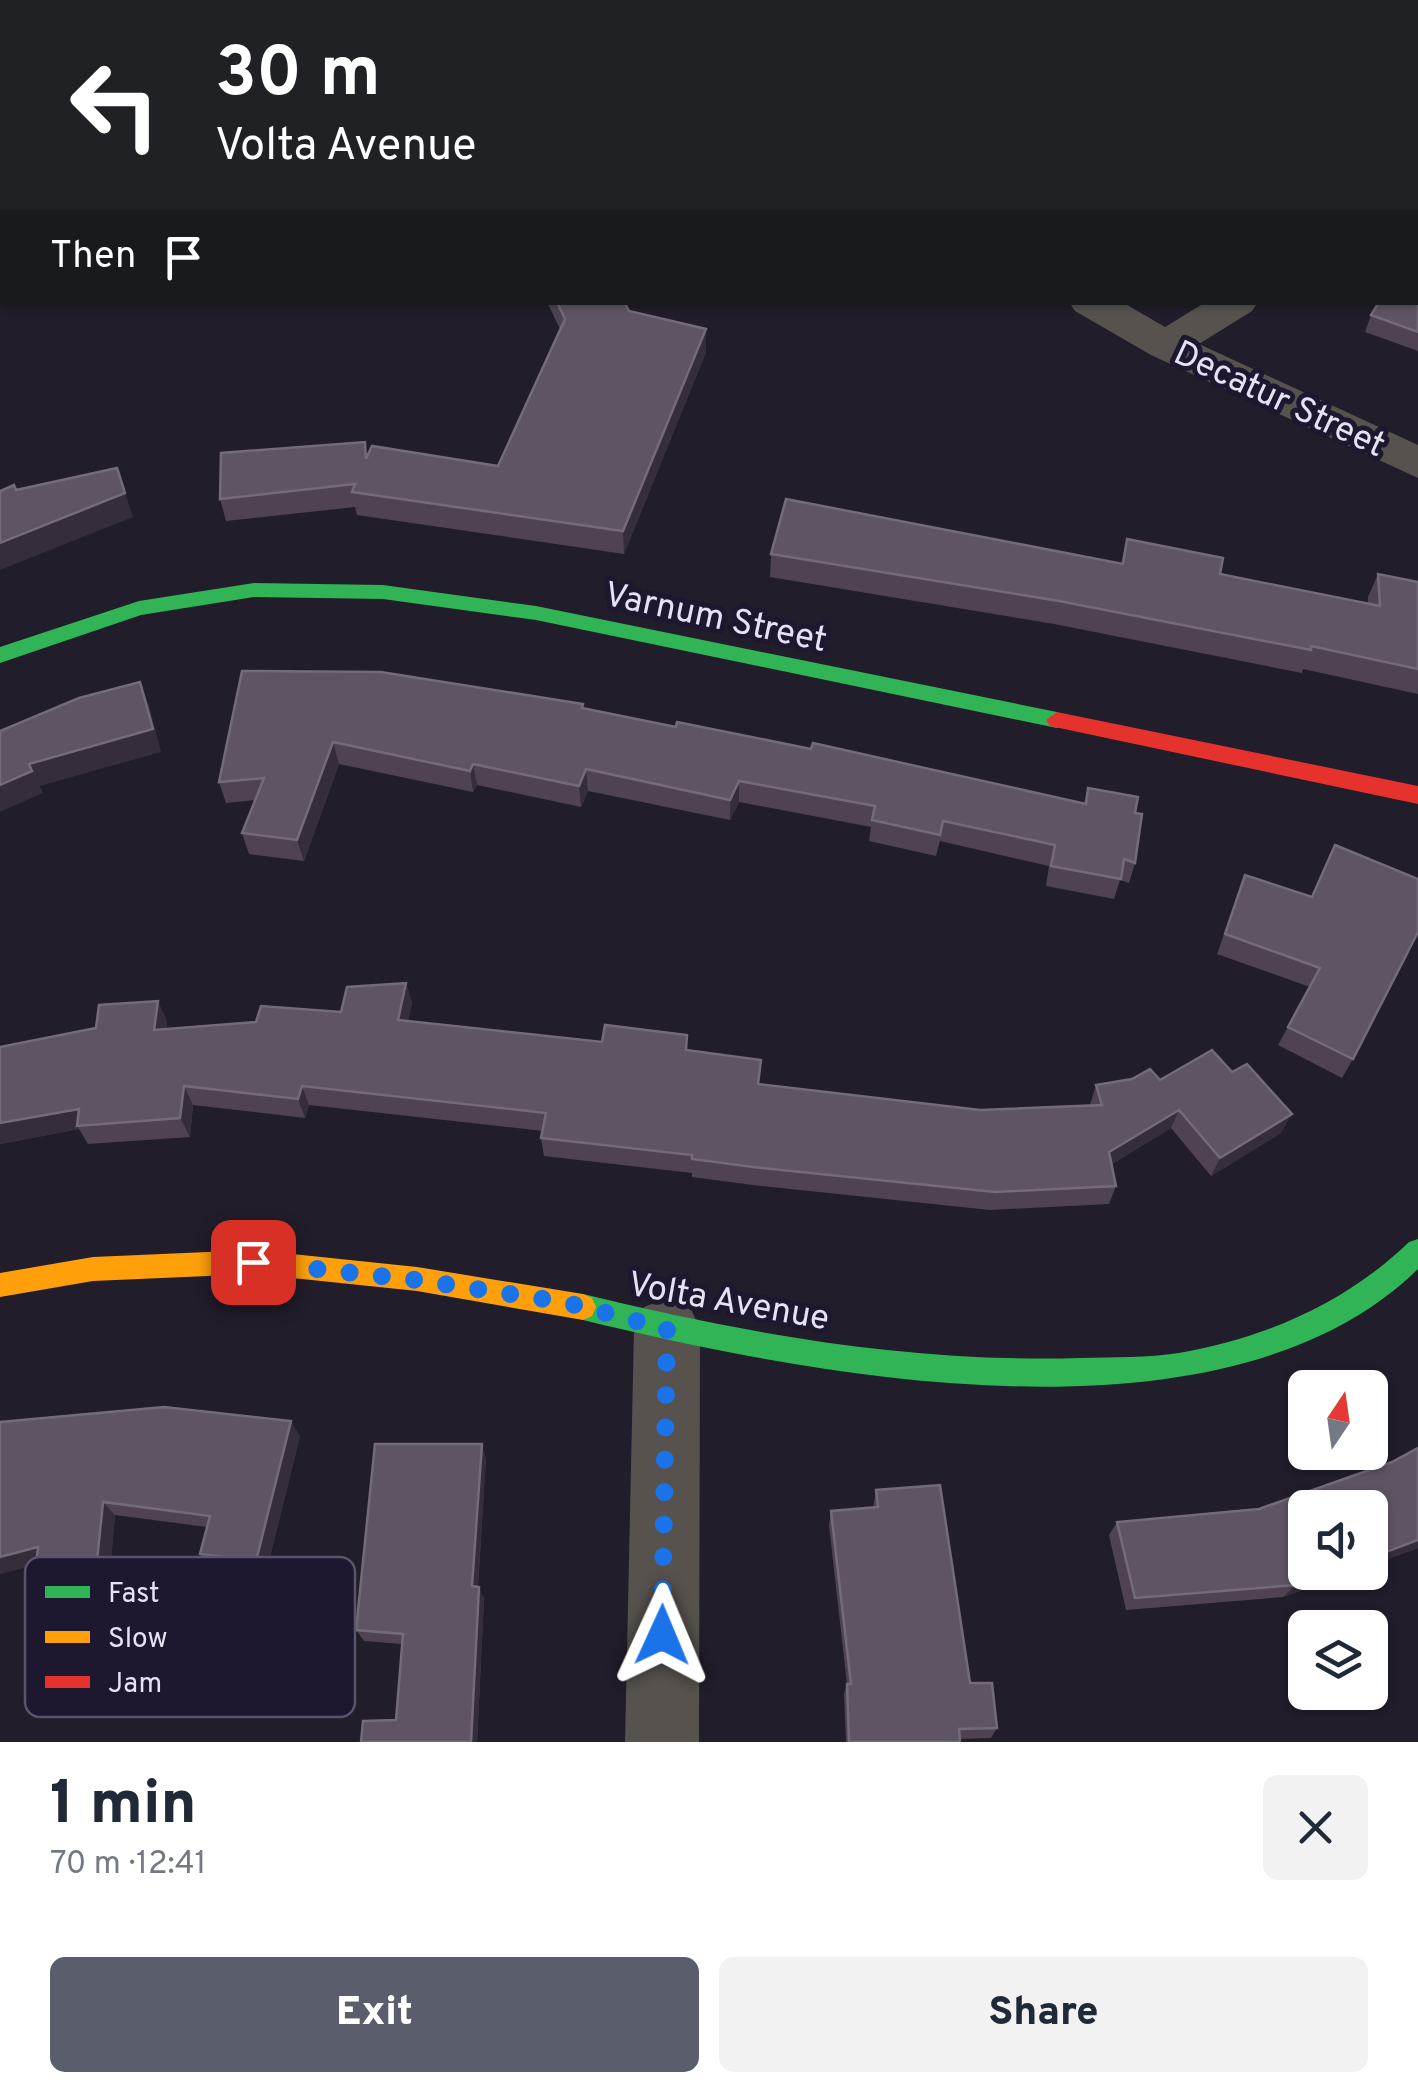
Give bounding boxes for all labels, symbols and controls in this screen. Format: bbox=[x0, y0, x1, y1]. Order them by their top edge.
text: 30 m bbox=[215, 32, 381, 121]
icon: left bbox=[50, 40, 180, 170]
text: Volta Avenue bbox=[215, 119, 476, 176]
icon: arrive bbox=[156, 230, 211, 285]
text: Then bbox=[50, 233, 136, 282]
street label: Decatur Street bbox=[1166, 332, 1392, 469]
street label: Varnum Street bbox=[600, 574, 831, 664]
pin bbox=[211, 1220, 296, 1305]
icon: arrive bbox=[226, 1235, 281, 1290]
street label: Volta Avenue bbox=[625, 1264, 832, 1342]
north arrow bbox=[1288, 1370, 1388, 1470]
map controls bbox=[1288, 1370, 1388, 1710]
button: sound bbox=[1288, 1490, 1388, 1590]
legend bbox=[25, 1557, 355, 1717]
text: Fast bbox=[108, 1577, 160, 1613]
position arrow bbox=[610, 1583, 714, 1687]
button: layers bbox=[1288, 1610, 1388, 1710]
text: Slow bbox=[108, 1622, 167, 1658]
text: Jam bbox=[108, 1667, 162, 1703]
text: 1 min bbox=[50, 1769, 197, 1845]
button: close bbox=[1263, 1775, 1368, 1880]
text: 70 m · 12:41 bbox=[50, 1845, 206, 1885]
button: Exit bbox=[50, 1957, 699, 2072]
button: Share bbox=[719, 1957, 1368, 2072]

